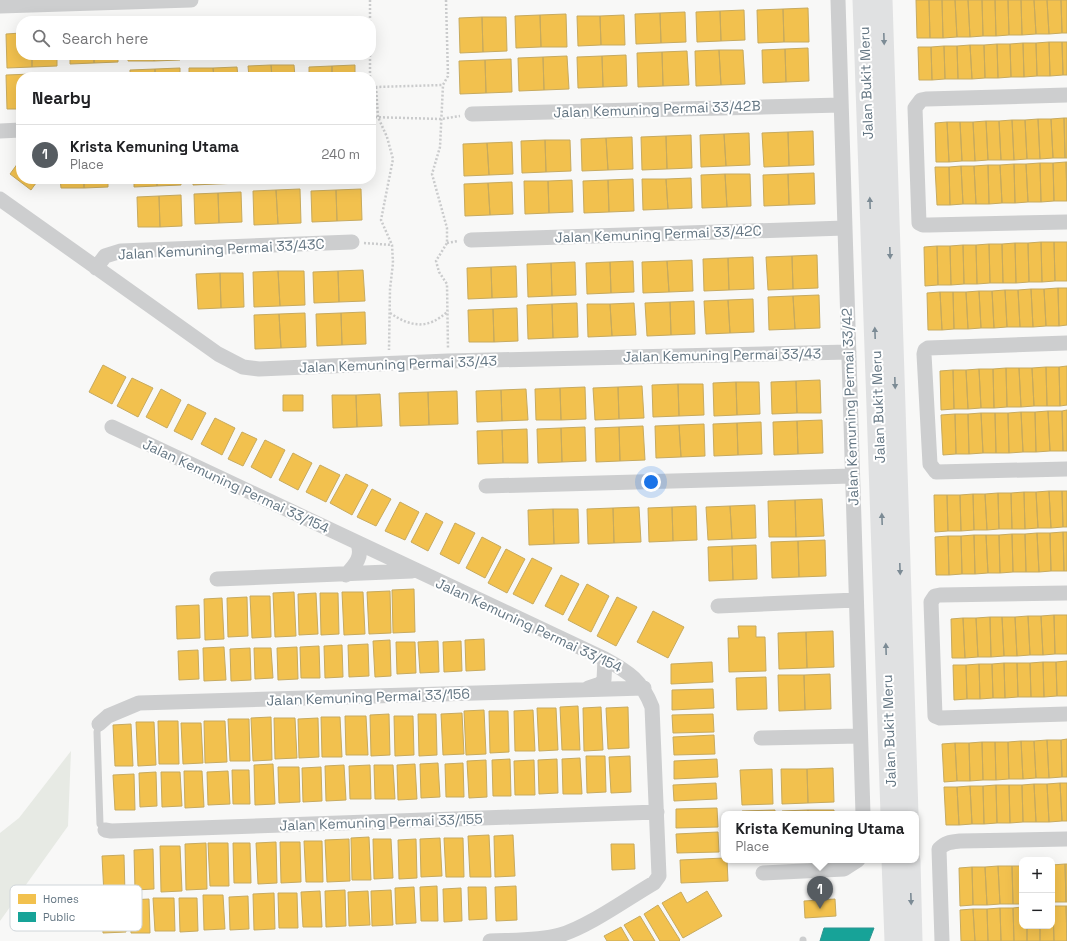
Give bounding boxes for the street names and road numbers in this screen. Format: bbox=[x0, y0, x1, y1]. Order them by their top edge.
street label: Jalan Bukit Meru bbox=[855, 26, 877, 140]
street label: Jalan Kemuning Permai 33/42B bbox=[553, 96, 761, 122]
street label: Jalan Kemuning Permai 33/42C bbox=[554, 221, 762, 247]
street label: Jalan Kemuning Permai 33/43C bbox=[117, 235, 325, 263]
street label: Jalan Kemuning Permai 33/42 bbox=[838, 308, 862, 506]
street label: Jalan Kemuning Permai 33/43 bbox=[623, 344, 821, 366]
street label: Jalan Bukit Meru bbox=[867, 350, 889, 464]
street label: Jalan Kemuning Permai 33/43 bbox=[299, 352, 497, 376]
street label: Jalan Kemuning Permai 33/154 bbox=[140, 435, 332, 537]
street label: Jalan Kemuning Permai 33/154 bbox=[433, 574, 625, 676]
street label: Jalan Bukit Meru bbox=[878, 674, 900, 788]
street label: Jalan Kemuning Permai 33/156 bbox=[266, 684, 470, 710]
street label: Jalan Kemuning Permai 33/155 bbox=[279, 809, 483, 835]

